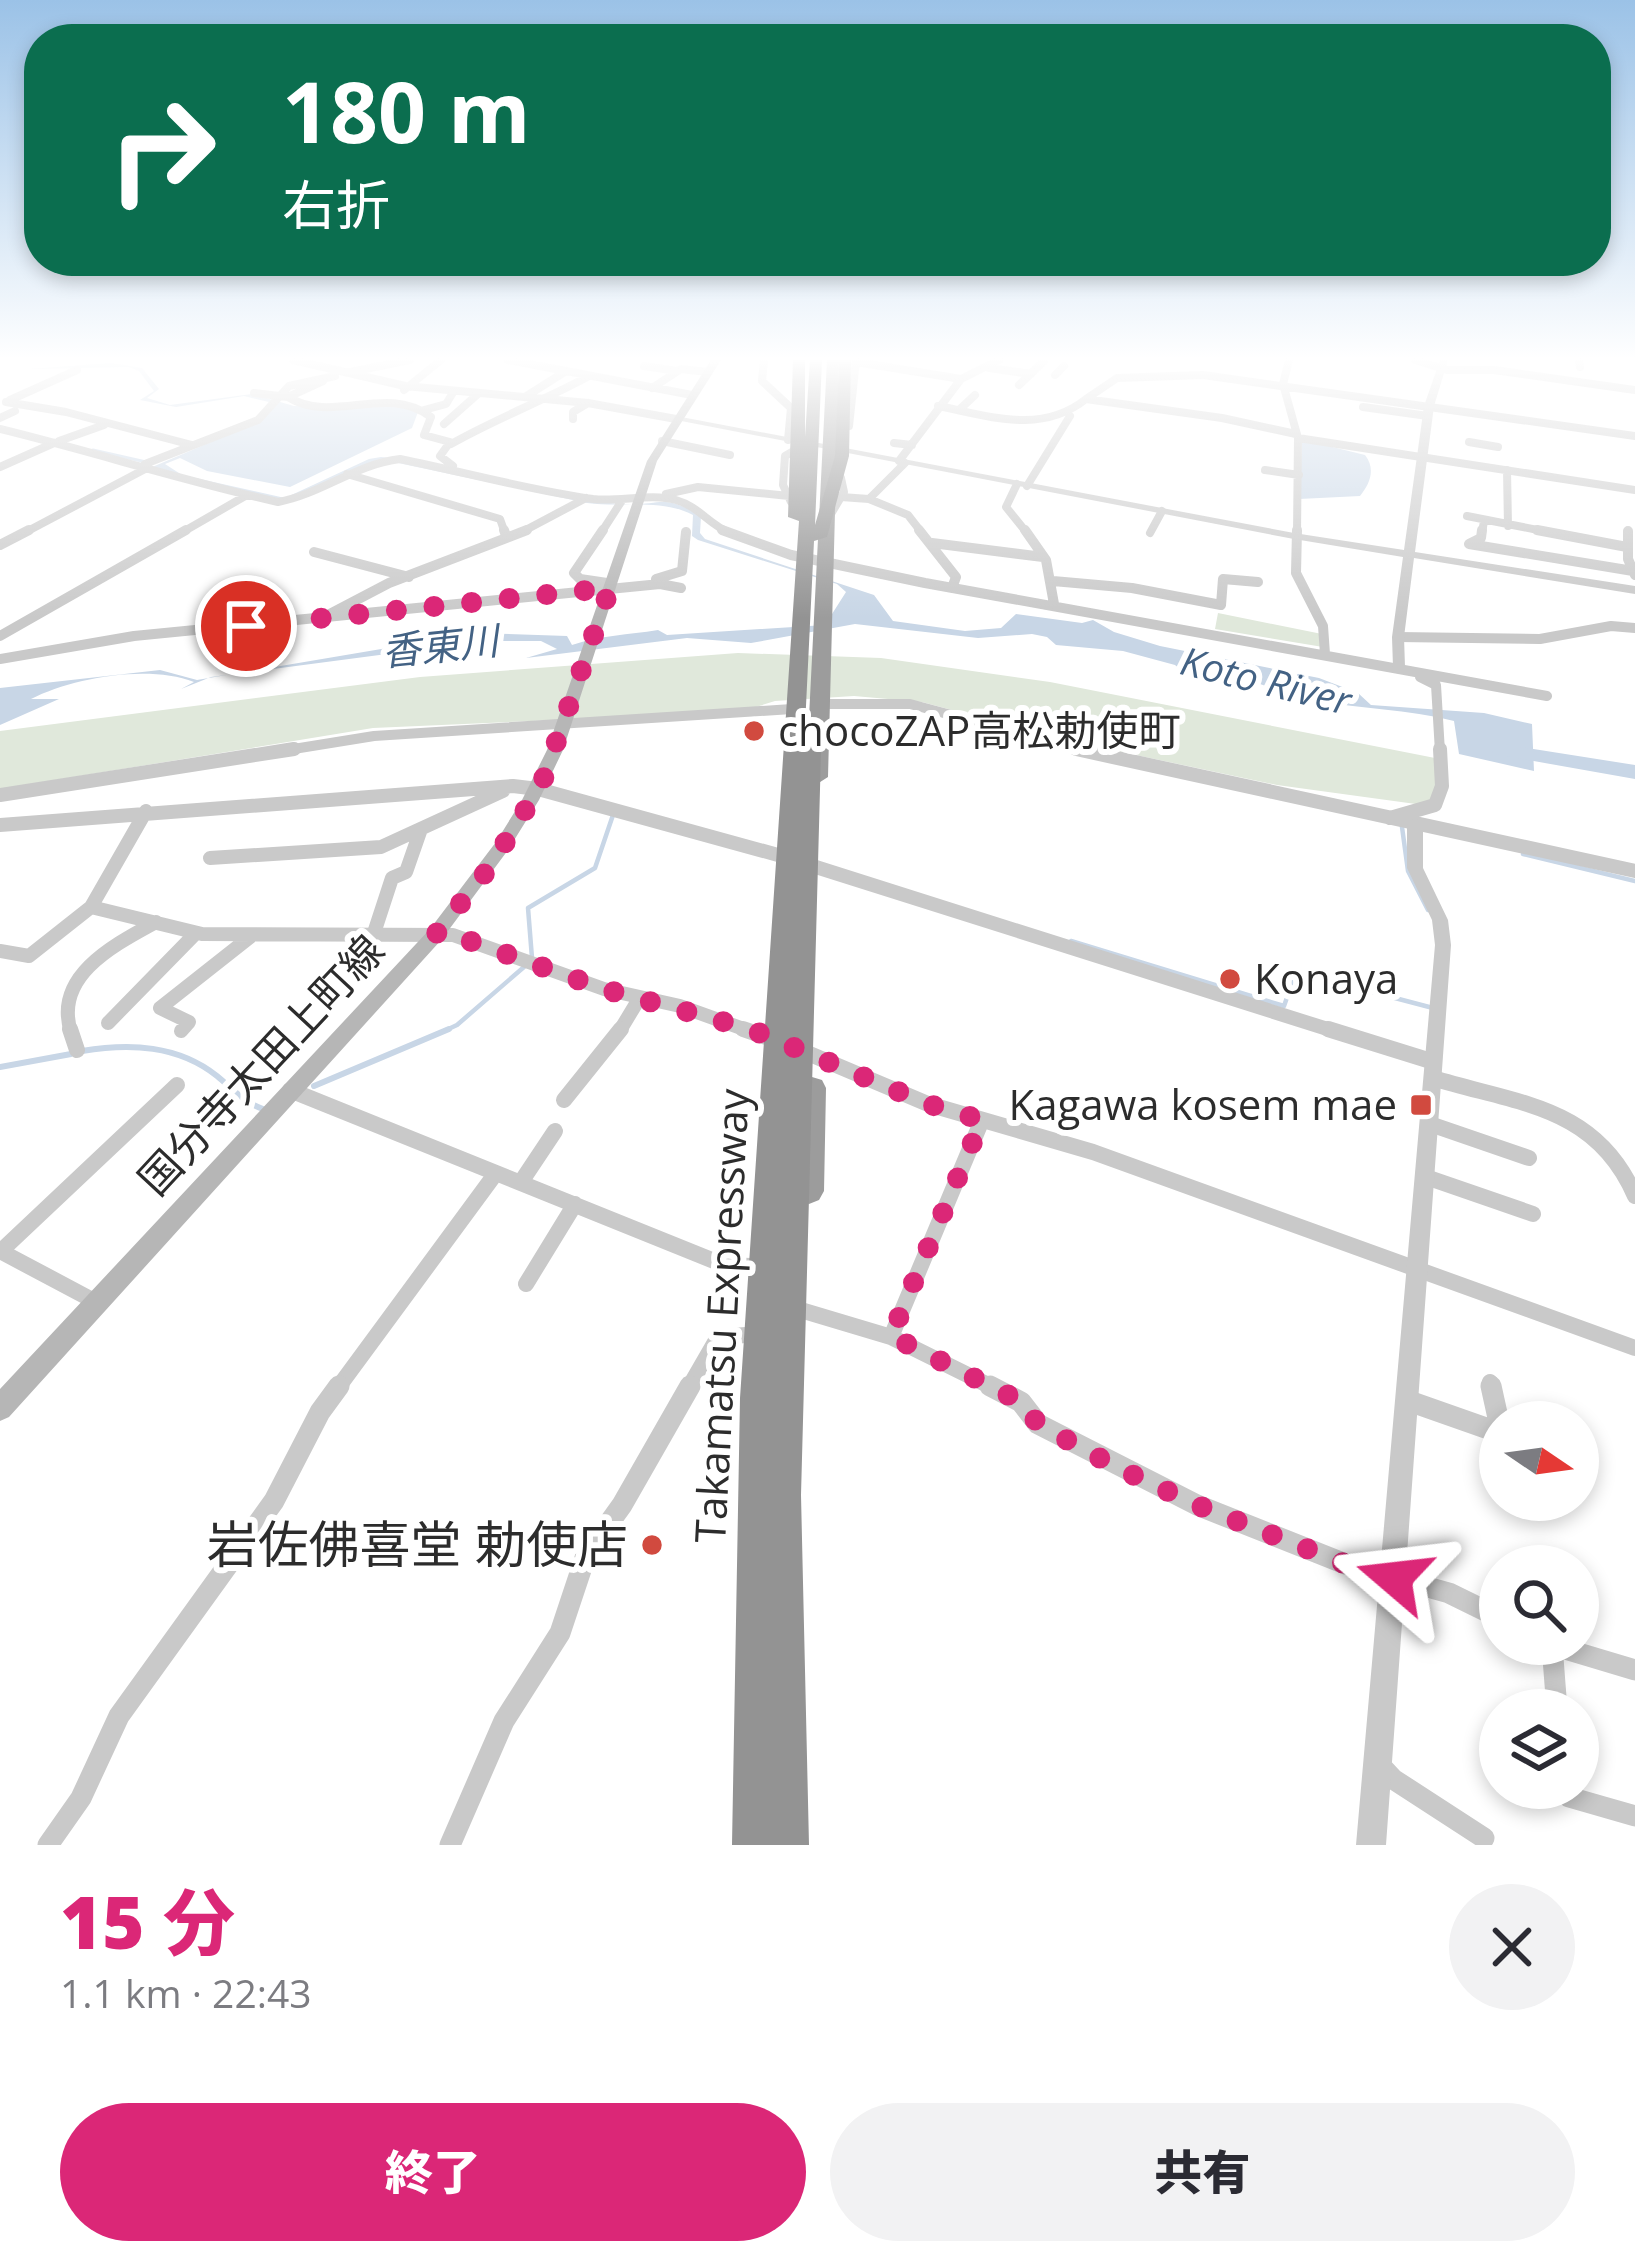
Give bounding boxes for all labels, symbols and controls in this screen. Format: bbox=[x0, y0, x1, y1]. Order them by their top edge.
text: 180 m bbox=[282, 53, 530, 168]
icon: right bbox=[84, 72, 240, 228]
text: 右折 bbox=[282, 167, 390, 241]
pin bbox=[195, 575, 297, 677]
icon: arrive bbox=[213, 593, 279, 659]
water label: 香東川 bbox=[379, 612, 505, 677]
water label: Koto River bbox=[1176, 633, 1359, 727]
place label: chocoZAP高松勅使町 bbox=[778, 701, 1180, 758]
marker: chocoZAP高松勅使町 bbox=[741, 718, 767, 744]
street label: 国分寺太田上町線 bbox=[124, 922, 395, 1206]
place label: Konaya bbox=[1254, 949, 1398, 1006]
marker: Konaya bbox=[1217, 966, 1243, 992]
place label: Kagawa kosem mae bbox=[1008, 1075, 1397, 1132]
street label: Takamatsu Expressway bbox=[680, 1087, 761, 1544]
marker: Kagawa kosem mae bbox=[1408, 1092, 1434, 1118]
north arrow bbox=[1479, 1401, 1599, 1521]
map controls bbox=[1479, 1401, 1599, 1809]
place label: 岩佐佛喜堂 勅使店 bbox=[207, 1508, 628, 1578]
position arrow bbox=[1331, 1515, 1457, 1641]
marker: 岩佐佛喜堂 勅使店 bbox=[639, 1532, 665, 1558]
button: search bbox=[1479, 1545, 1599, 1665]
button: layers bbox=[1479, 1689, 1599, 1809]
text: 15 分 bbox=[60, 1872, 235, 1970]
button: close bbox=[1449, 1884, 1575, 2010]
text: 1.1 km · 22:43 bbox=[60, 1966, 312, 2019]
button: 終了 bbox=[60, 2103, 806, 2241]
button: 共有 bbox=[830, 2103, 1575, 2241]

